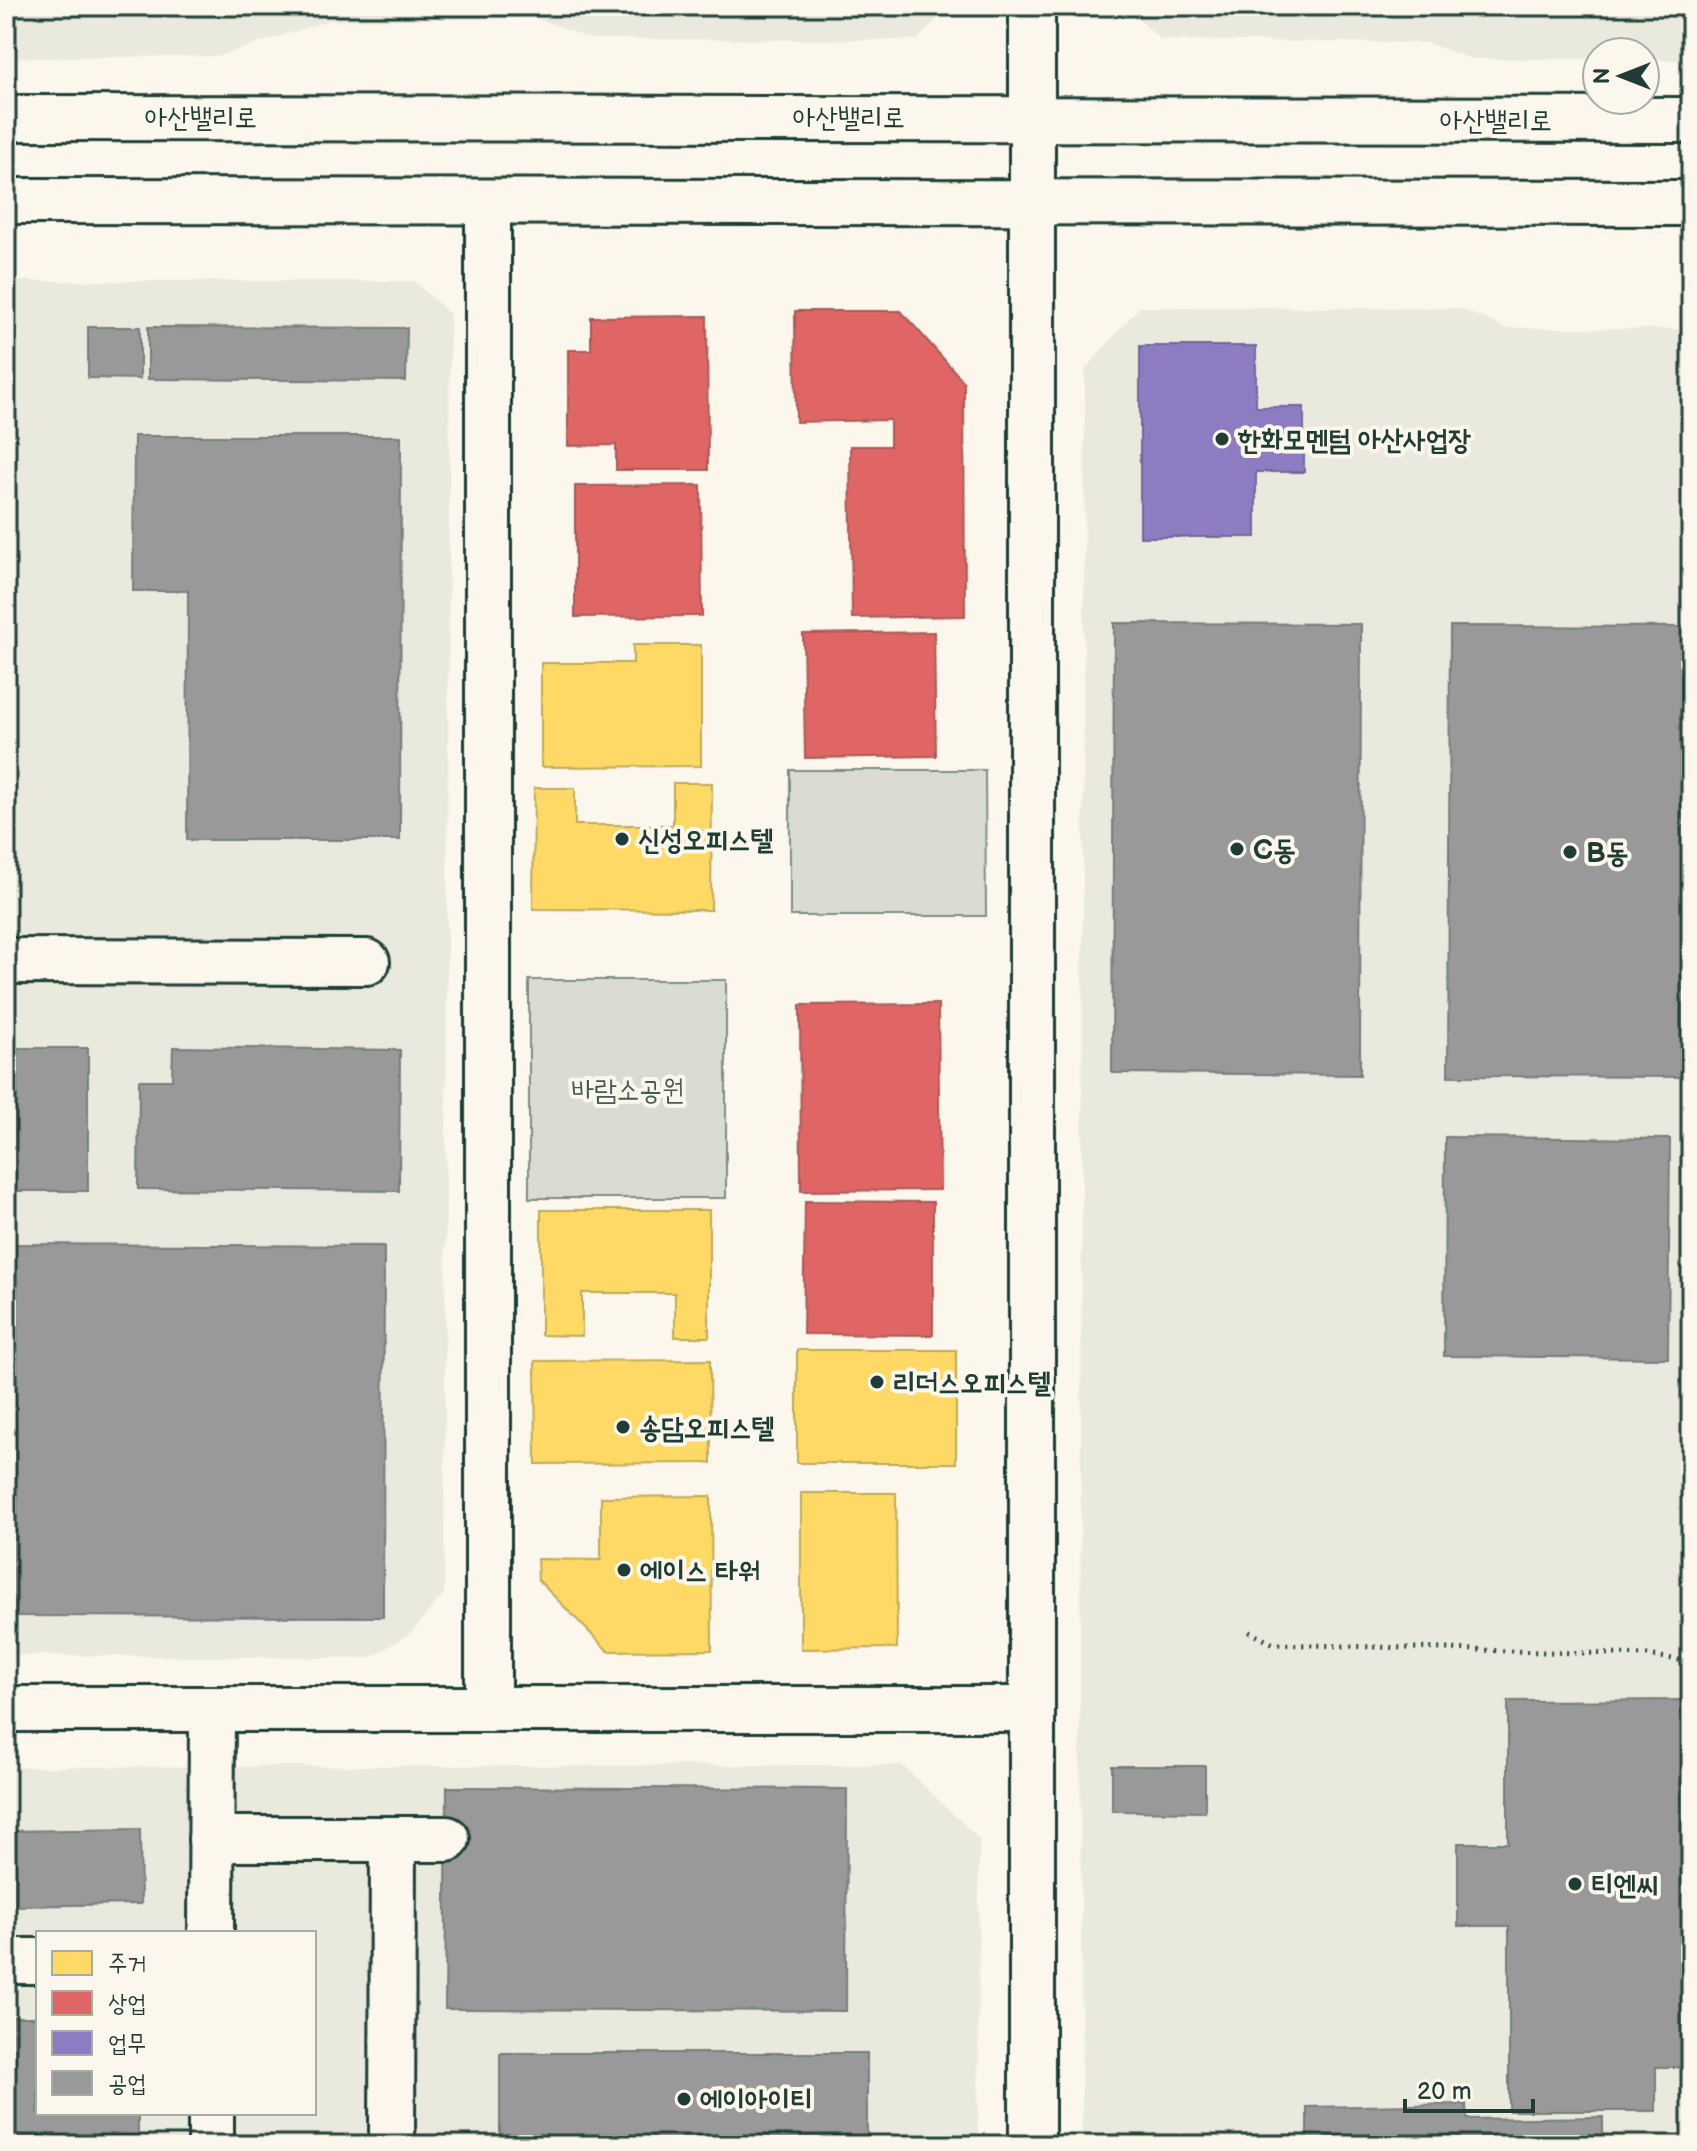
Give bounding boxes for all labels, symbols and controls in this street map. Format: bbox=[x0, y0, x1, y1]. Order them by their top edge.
north arrow bbox=[1581, 36, 1661, 116]
text: N bbox=[1589, 68, 1616, 84]
street label: 아산밸리로 bbox=[145, 102, 257, 135]
street label: 아산밸리로 bbox=[793, 102, 905, 135]
street label: 아산밸리로 bbox=[1440, 105, 1552, 138]
place label: 한화모멘텀 아산사업장 bbox=[1237, 424, 1471, 457]
marker: 한화모멘텀 아산사업장 bbox=[1213, 430, 1231, 448]
place label: 신성오피스텔 bbox=[638, 824, 774, 857]
marker: 신성오피스텔 bbox=[613, 830, 631, 848]
place label: C동 bbox=[1253, 834, 1295, 867]
place label: B동 bbox=[1586, 837, 1628, 870]
marker: C동 bbox=[1228, 840, 1246, 858]
marker: B동 bbox=[1561, 843, 1579, 861]
park label: 바람소공원 bbox=[572, 1074, 684, 1107]
place label: 리더스오피스텔 bbox=[893, 1367, 1051, 1400]
marker: 리더스오피스텔 bbox=[868, 1373, 886, 1391]
place label: 송담오피스텔 bbox=[639, 1412, 775, 1445]
marker: 송담오피스텔 bbox=[614, 1418, 632, 1436]
place label: 에이스 타워 bbox=[640, 1555, 760, 1588]
marker: 에이스 타워 bbox=[615, 1561, 633, 1579]
place label: 티엔씨 bbox=[1591, 1869, 1659, 1902]
marker: 티엔씨 bbox=[1566, 1875, 1584, 1893]
legend bbox=[36, 1931, 316, 2115]
text: 주거 bbox=[108, 1949, 147, 1978]
text: 상업 bbox=[108, 1989, 147, 2018]
text: 업무 bbox=[108, 2029, 147, 2058]
scale bar bbox=[1405, 2063, 1533, 2113]
text: 공업 bbox=[108, 2069, 147, 2098]
text: 20 m bbox=[1417, 2077, 1472, 2106]
place label: 에이아이티 bbox=[700, 2084, 813, 2117]
marker: 에이아이티 bbox=[675, 2090, 693, 2108]

